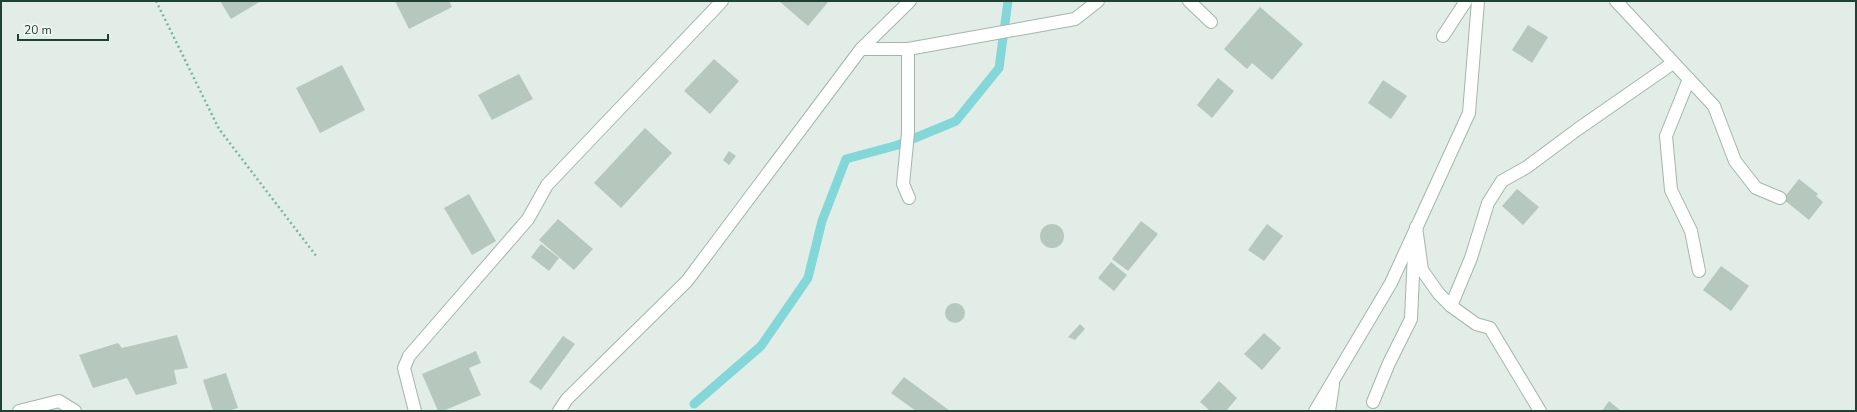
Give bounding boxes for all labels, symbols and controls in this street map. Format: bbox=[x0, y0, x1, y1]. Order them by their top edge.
scale bar bbox=[18, 16, 108, 42]
text: 20 m bbox=[24, 22, 52, 38]

